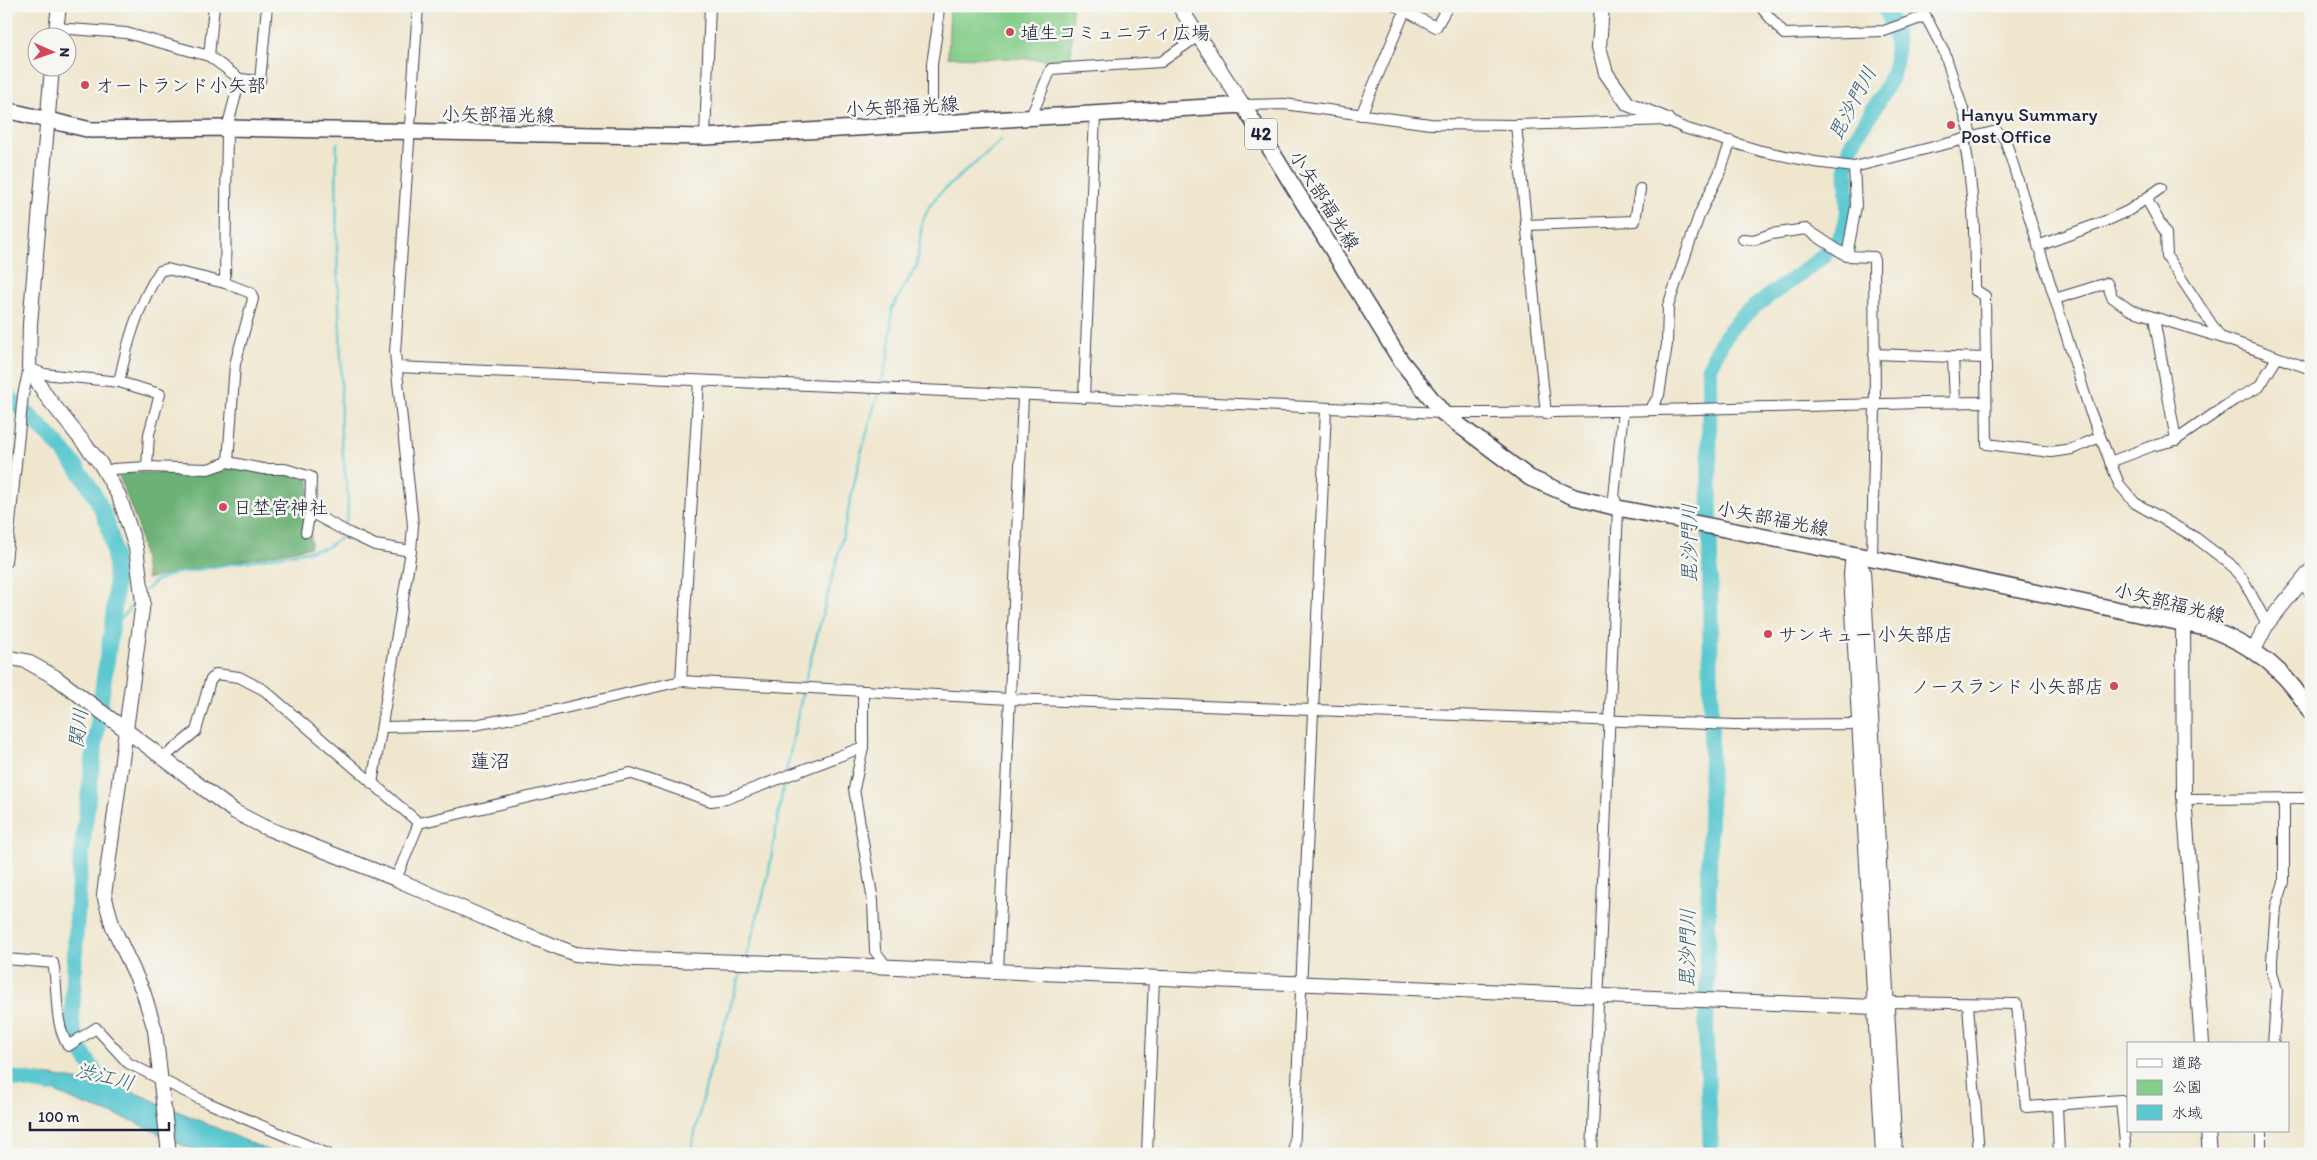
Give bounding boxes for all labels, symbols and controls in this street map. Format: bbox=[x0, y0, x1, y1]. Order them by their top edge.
place label: 埴生コミュニティ広場 bbox=[1020, 21, 1210, 44]
marker: 埴生コミュニティ広場 bbox=[1004, 26, 1016, 38]
north arrow bbox=[28, 28, 78, 78]
text: N bbox=[56, 47, 73, 57]
water label: 毘沙門川 bbox=[1823, 62, 1881, 144]
place label: オートランド小矢部 bbox=[95, 74, 266, 97]
marker: オートランド小矢部 bbox=[79, 79, 91, 91]
street label: 小矢部福光線 bbox=[844, 92, 960, 121]
street label: 小矢部福光線 bbox=[441, 102, 555, 127]
place label: Hanyu Summary Post Office bbox=[1961, 103, 2098, 148]
road number: 42 bbox=[1245, 118, 1277, 150]
marker: Hanyu Summary Post Office bbox=[1945, 119, 1957, 131]
street label: 小矢部福光線 bbox=[1285, 146, 1365, 255]
place label: 日埜宮神社 bbox=[233, 496, 328, 519]
street label: 小矢部福光線 bbox=[1715, 496, 1831, 541]
marker: 日埜宮神社 bbox=[217, 501, 229, 513]
water label: 毘沙門川 bbox=[1677, 503, 1701, 583]
street label: 小矢部福光線 bbox=[2112, 578, 2228, 627]
place label: サンキュー 小矢部店 bbox=[1778, 623, 1953, 646]
marker: サンキュー 小矢部店 bbox=[1762, 628, 1774, 640]
place label: ノースランド 小矢部店 bbox=[1911, 675, 2104, 698]
marker: ノースランド 小矢部店 bbox=[2108, 680, 2120, 692]
water label: 関川 bbox=[63, 707, 93, 749]
district label: 蓮沼 bbox=[470, 749, 510, 773]
water label: 毘沙門川 bbox=[1674, 908, 1700, 988]
legend bbox=[2127, 1042, 2290, 1132]
text: 道路 bbox=[2172, 1054, 2202, 1072]
water label: 渋江川 bbox=[73, 1057, 137, 1095]
text: 公園 bbox=[2172, 1078, 2202, 1096]
scale bar bbox=[30, 1100, 169, 1132]
text: 水域 bbox=[2172, 1104, 2202, 1122]
text: 100 m bbox=[38, 1108, 80, 1126]

